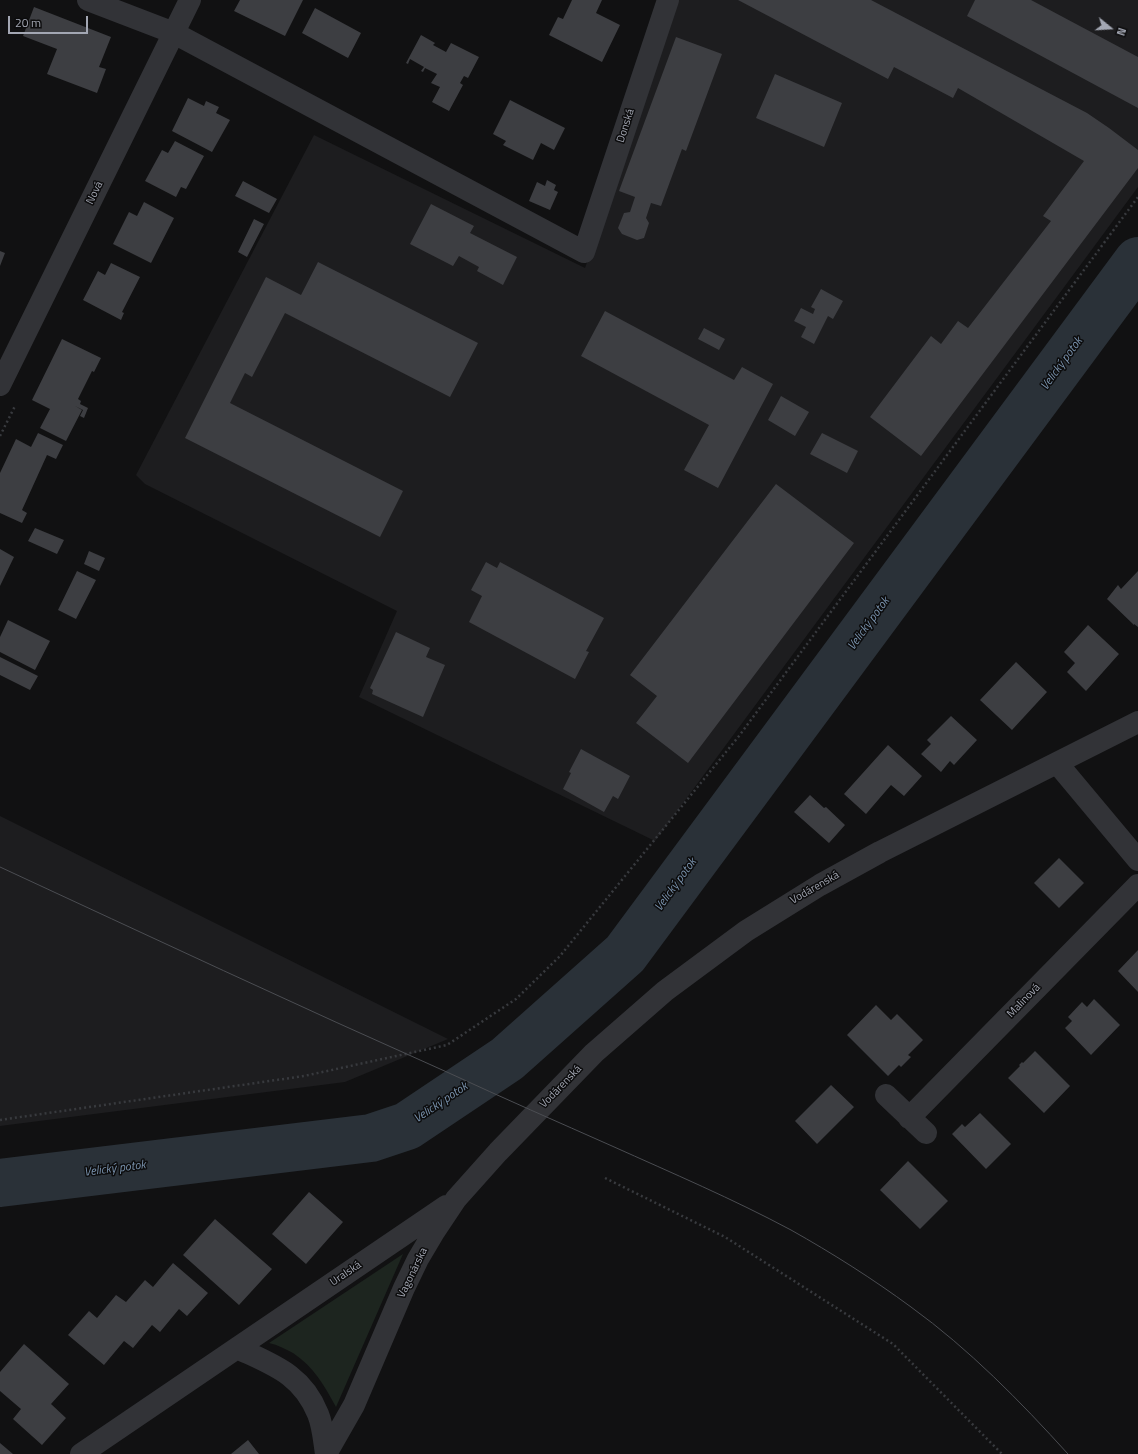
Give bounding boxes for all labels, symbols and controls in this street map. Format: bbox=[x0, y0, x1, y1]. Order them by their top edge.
scale bar bbox=[10, 8, 90, 34]
north arrow bbox=[1090, 8, 1130, 48]
text: 20 m bbox=[15, 13, 41, 32]
text: N bbox=[1113, 26, 1130, 38]
street label: Donská bbox=[614, 107, 638, 145]
street label: Nová bbox=[84, 179, 106, 207]
water label: Velický potok bbox=[1038, 335, 1086, 393]
water label: Velický potok bbox=[845, 595, 893, 653]
water label: Velický potok bbox=[652, 856, 700, 914]
street label: Vodárenská bbox=[788, 869, 842, 907]
street label: Malinová bbox=[1005, 981, 1043, 1021]
street label: Vodárenská bbox=[537, 1063, 585, 1111]
water label: Velický potok bbox=[411, 1080, 471, 1126]
water label: Velický potok bbox=[83, 1158, 147, 1180]
street label: Vagonárska bbox=[395, 1246, 431, 1300]
street label: Uralská bbox=[328, 1259, 364, 1289]

